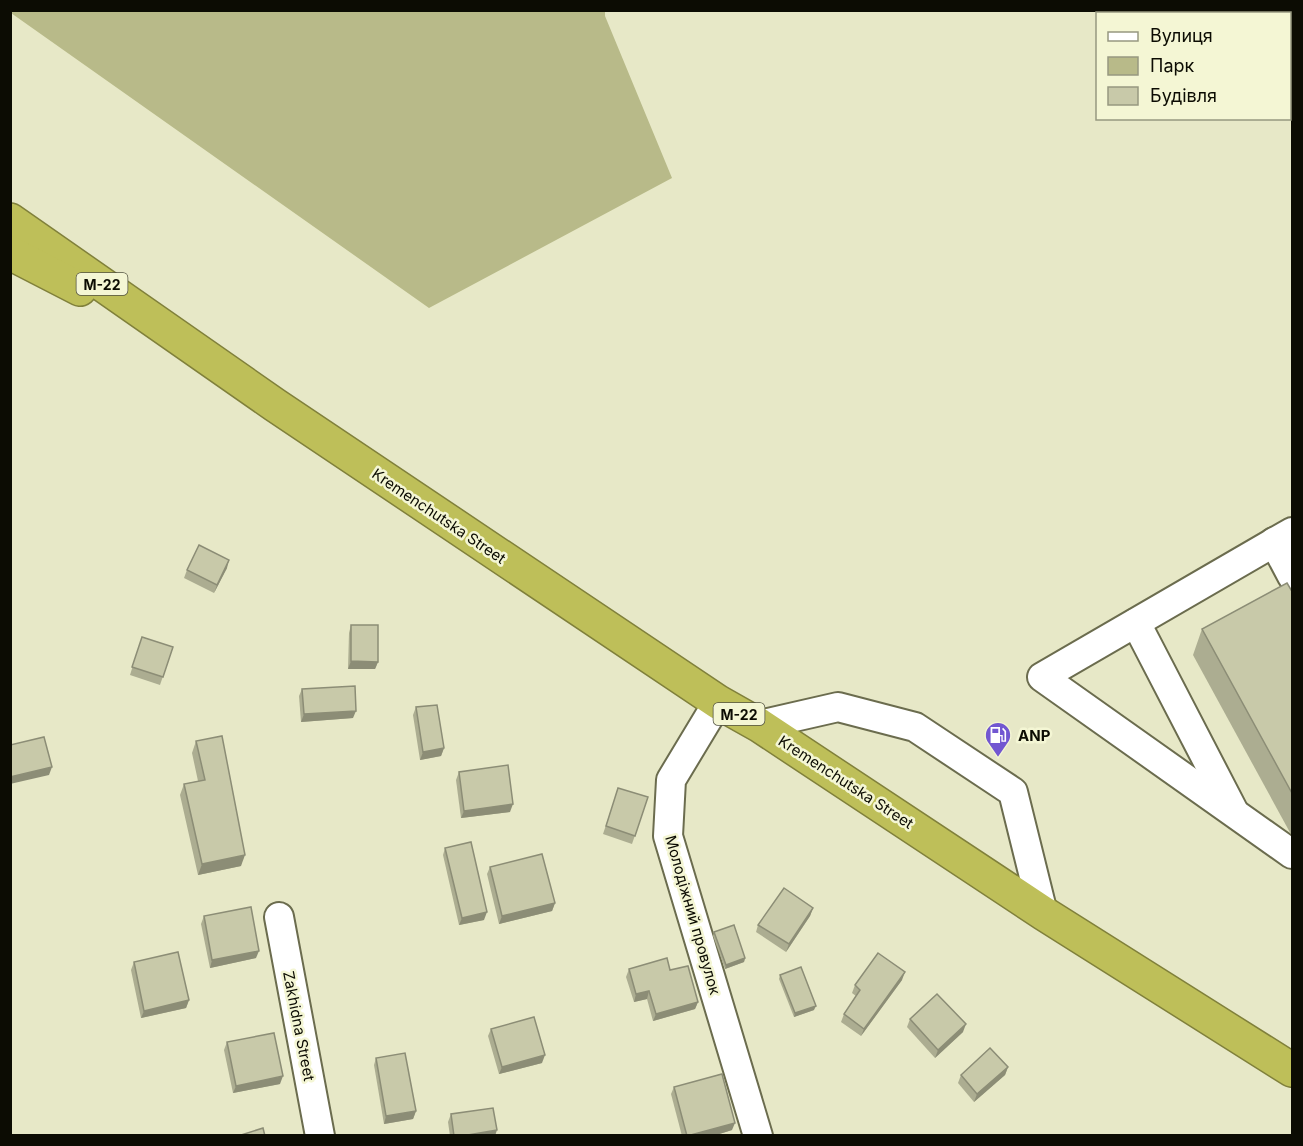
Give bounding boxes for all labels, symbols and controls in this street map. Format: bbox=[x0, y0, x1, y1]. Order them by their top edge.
legend bbox=[1096, 12, 1291, 120]
text: Вулиця bbox=[1150, 25, 1213, 46]
text: Парк bbox=[1150, 55, 1195, 76]
text: Будівля bbox=[1150, 85, 1217, 106]
road number: М-22 bbox=[76, 273, 128, 295]
street label: Kremenchutska Street bbox=[369, 464, 510, 568]
road number: М-22 bbox=[714, 703, 764, 725]
fuel station icon: ANP bbox=[983, 720, 1013, 758]
place label: ANP bbox=[1018, 726, 1051, 745]
street label: Kremenchutska Street bbox=[775, 731, 917, 833]
street label: Молодіжний провулок bbox=[661, 833, 725, 997]
street label: Zakhidna Street bbox=[279, 969, 319, 1083]

